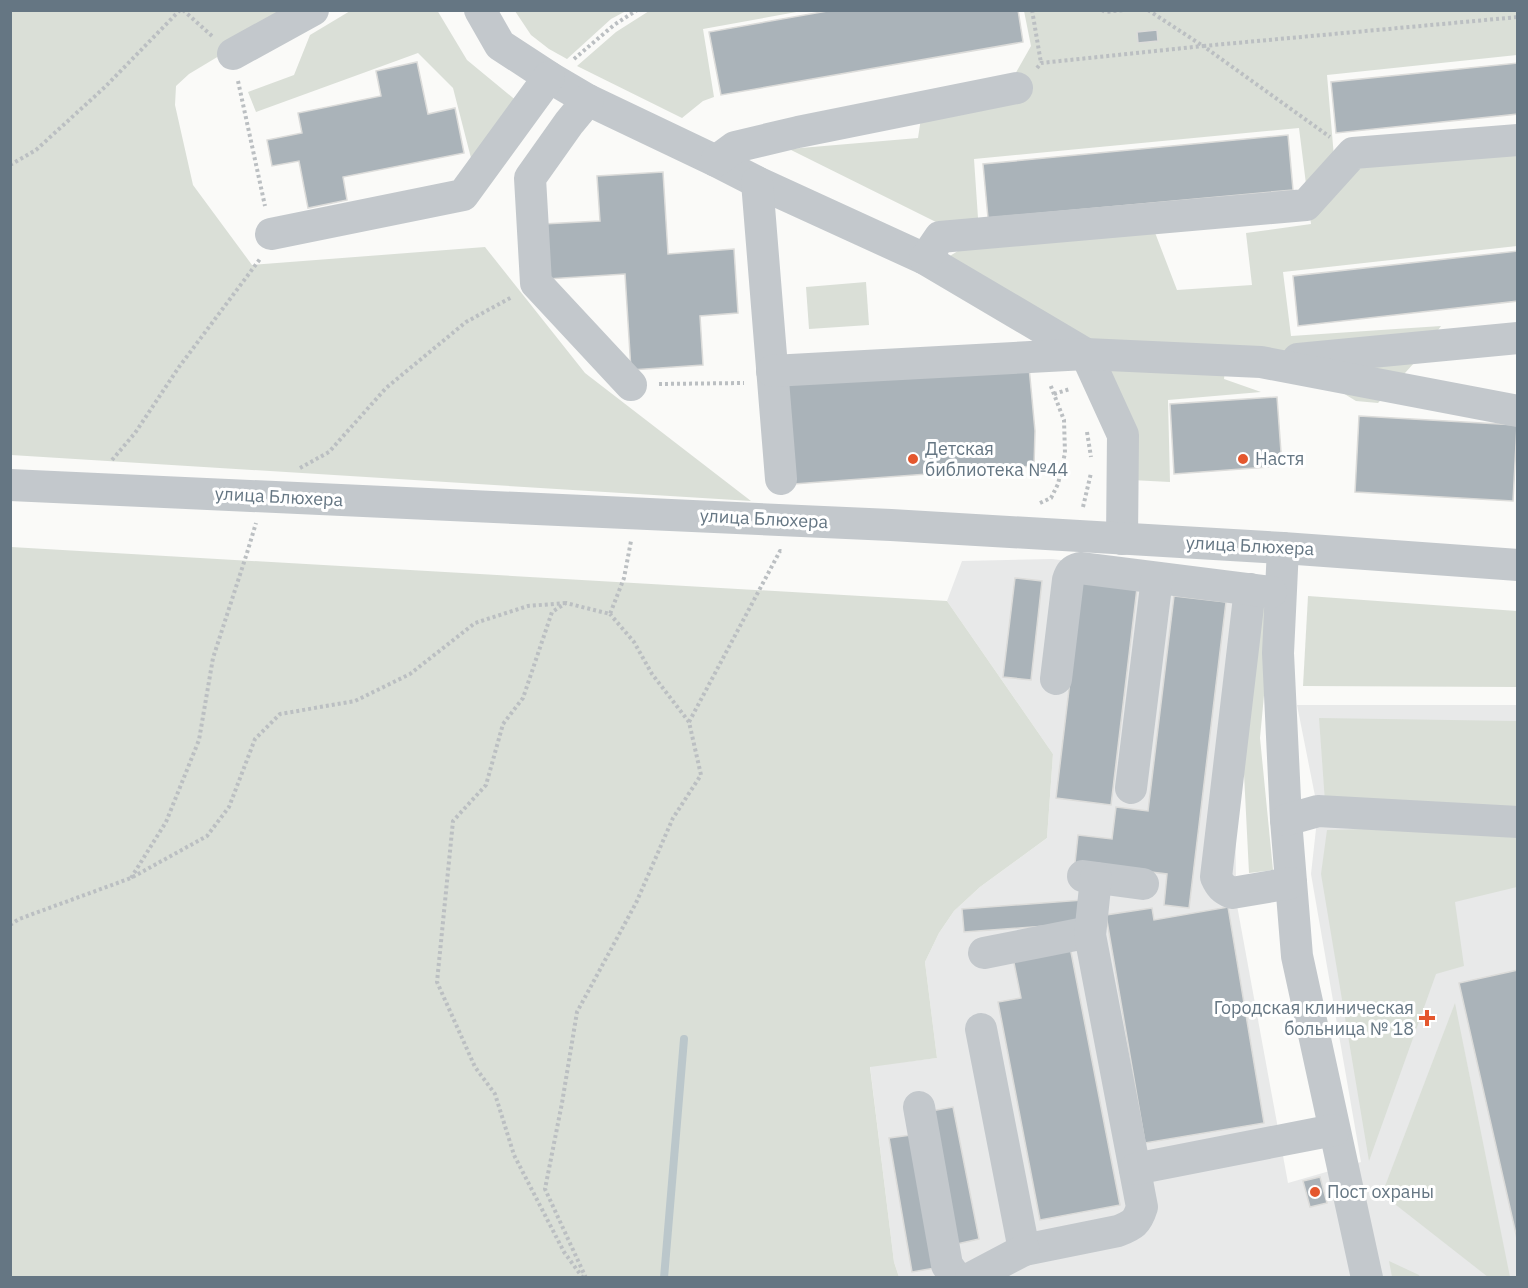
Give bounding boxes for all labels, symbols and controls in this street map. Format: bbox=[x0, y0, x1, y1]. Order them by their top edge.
place label: Детская библиотека №44 bbox=[925, 437, 1068, 481]
place label: Настя bbox=[1255, 447, 1304, 470]
marker: Детская библиотека №44 bbox=[906, 452, 920, 466]
marker: Настя bbox=[1236, 452, 1250, 466]
street label: улица Блюхера bbox=[214, 482, 344, 511]
street label: улица Блюхера bbox=[699, 504, 829, 533]
street label: улица Блюхера bbox=[1185, 531, 1315, 560]
place label: Городская клиническая больница № 18 bbox=[1214, 996, 1414, 1040]
marker: Городская клиническая больница № 18 bbox=[1418, 1009, 1436, 1027]
place label: Пост охраны bbox=[1327, 1180, 1434, 1203]
marker: Пост охраны bbox=[1308, 1185, 1322, 1199]

